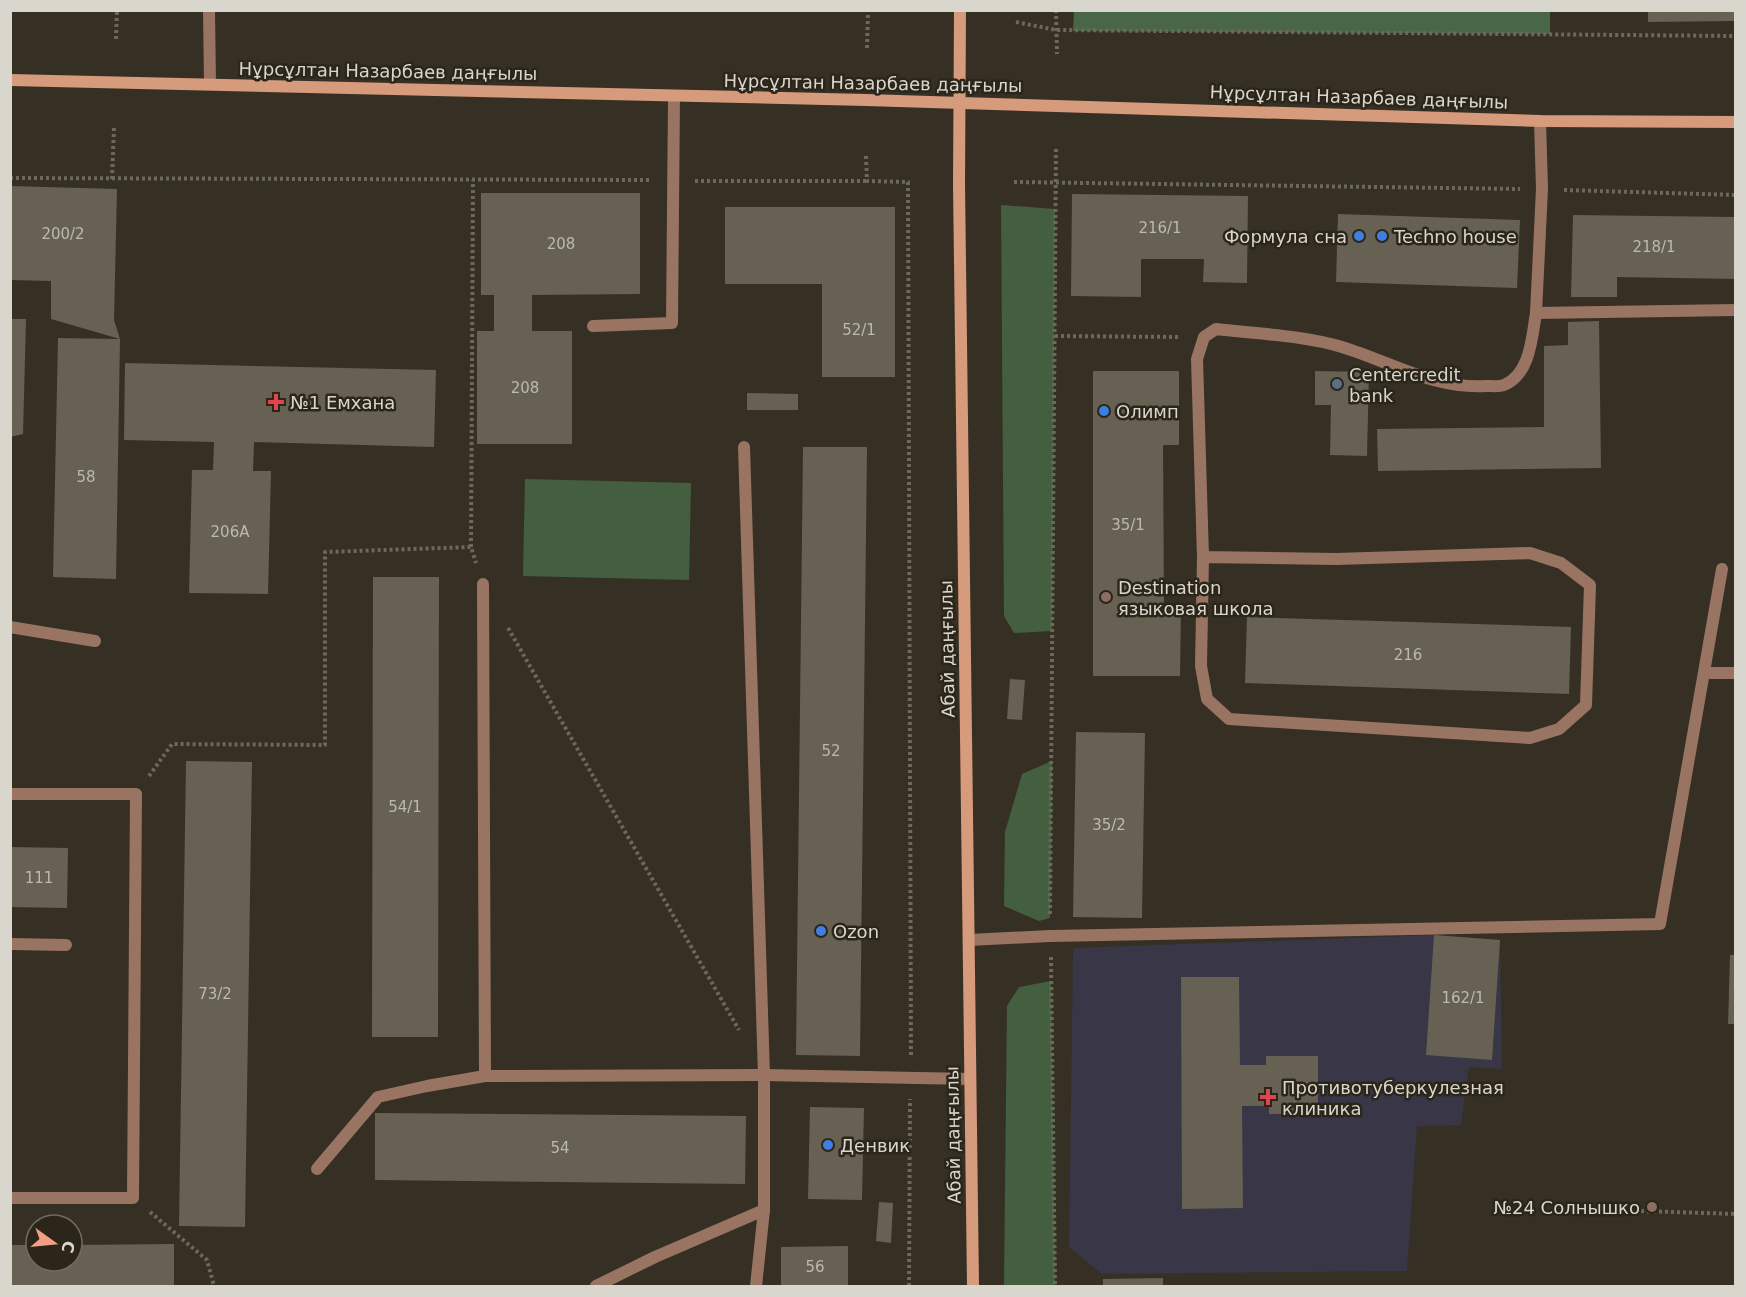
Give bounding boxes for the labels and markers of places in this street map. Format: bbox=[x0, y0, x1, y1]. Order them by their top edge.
place label: Формула сна bbox=[1224, 226, 1347, 247]
place label: Techno house bbox=[1393, 226, 1517, 247]
marker: Формула сна bbox=[1352, 229, 1366, 243]
marker: Techno house bbox=[1375, 229, 1389, 243]
place label: Centercredit bank bbox=[1349, 364, 1461, 406]
marker: Centercredit bank bbox=[1330, 377, 1344, 391]
place label: №1 Емхана bbox=[290, 392, 395, 413]
marker: №1 Емхана bbox=[267, 393, 285, 411]
place label: Олимп bbox=[1116, 401, 1179, 422]
marker: Олимп bbox=[1097, 404, 1111, 418]
place label: Destination языковая школа bbox=[1118, 577, 1274, 619]
marker: Destination языковая школа bbox=[1099, 590, 1113, 604]
place label: Ozon bbox=[833, 921, 879, 942]
marker: Ozon bbox=[814, 924, 828, 938]
place label: Противотуберкулезная клиника bbox=[1282, 1077, 1504, 1119]
marker: Противотуберкулезная клиника bbox=[1259, 1088, 1277, 1106]
place label: Денвик bbox=[840, 1135, 910, 1156]
marker: Денвик bbox=[821, 1138, 835, 1152]
place label: №24 Солнышко bbox=[1493, 1197, 1640, 1218]
marker: №24 Солнышко bbox=[1645, 1200, 1659, 1214]

